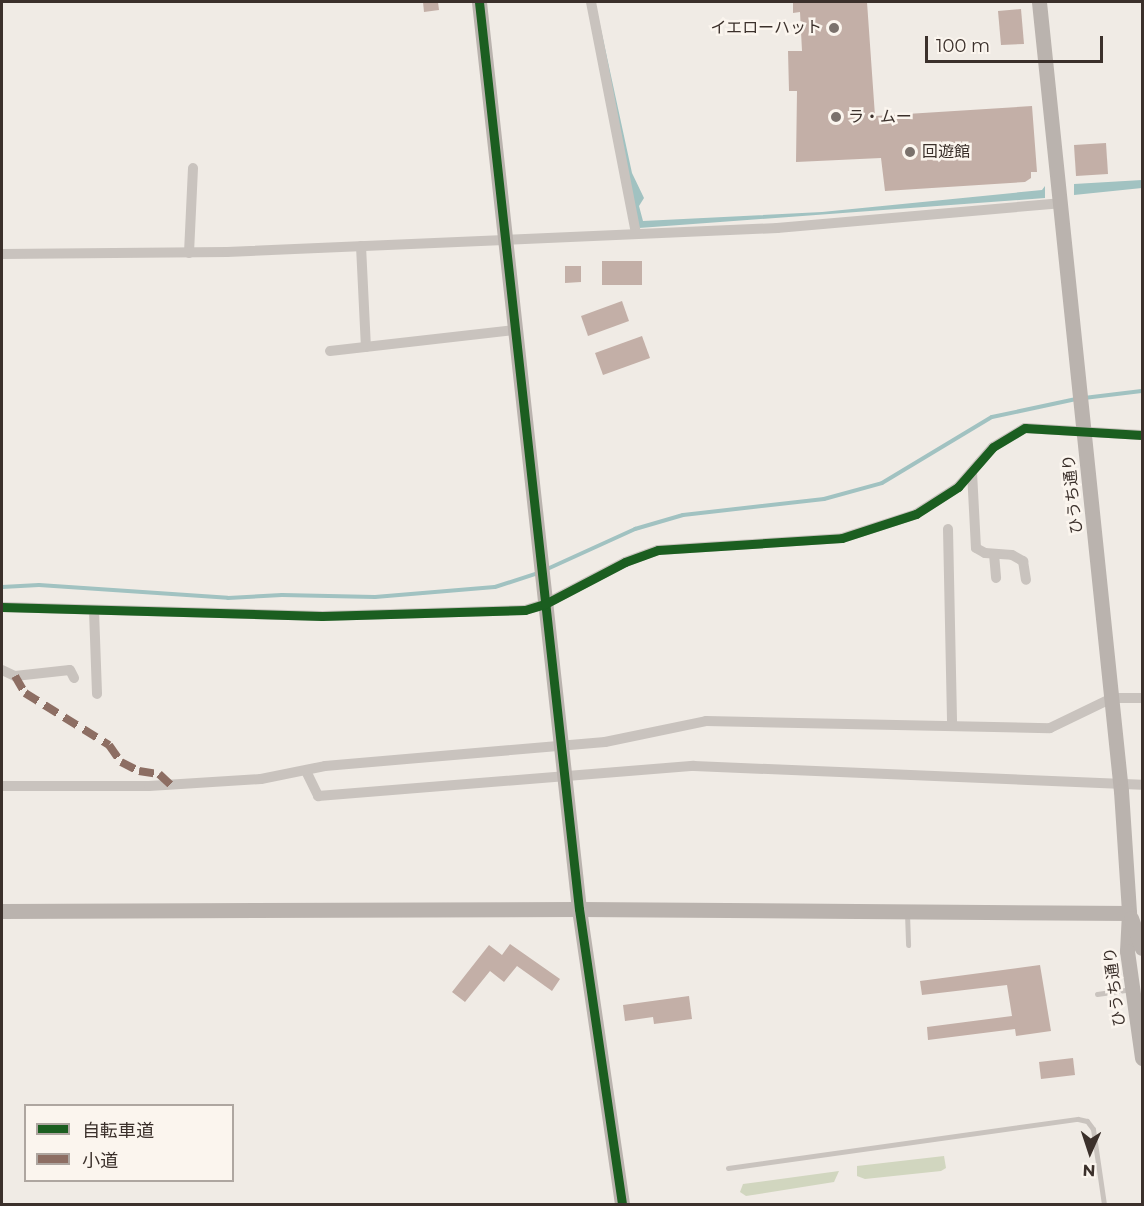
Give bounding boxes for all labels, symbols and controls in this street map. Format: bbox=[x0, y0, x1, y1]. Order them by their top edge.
place label: イエローハット bbox=[710, 18, 822, 38]
marker: イエローハット bbox=[827, 21, 841, 35]
scale bar bbox=[928, 24, 1106, 62]
text: 100 m bbox=[936, 35, 990, 57]
place label: ラ・ムー bbox=[848, 107, 912, 127]
marker: ラ・ムー bbox=[829, 110, 843, 124]
place label: 回遊館 bbox=[922, 142, 970, 162]
marker: 回遊館 bbox=[903, 145, 917, 159]
street label: ひうち通り bbox=[1059, 453, 1087, 535]
street label: ひうち通り bbox=[1101, 946, 1129, 1028]
legend bbox=[24, 1104, 234, 1182]
text: 自転車道 bbox=[82, 1120, 154, 1142]
north arrow bbox=[1060, 1122, 1120, 1182]
text: 小道 bbox=[82, 1150, 118, 1172]
text: N bbox=[1082, 1161, 1096, 1180]

